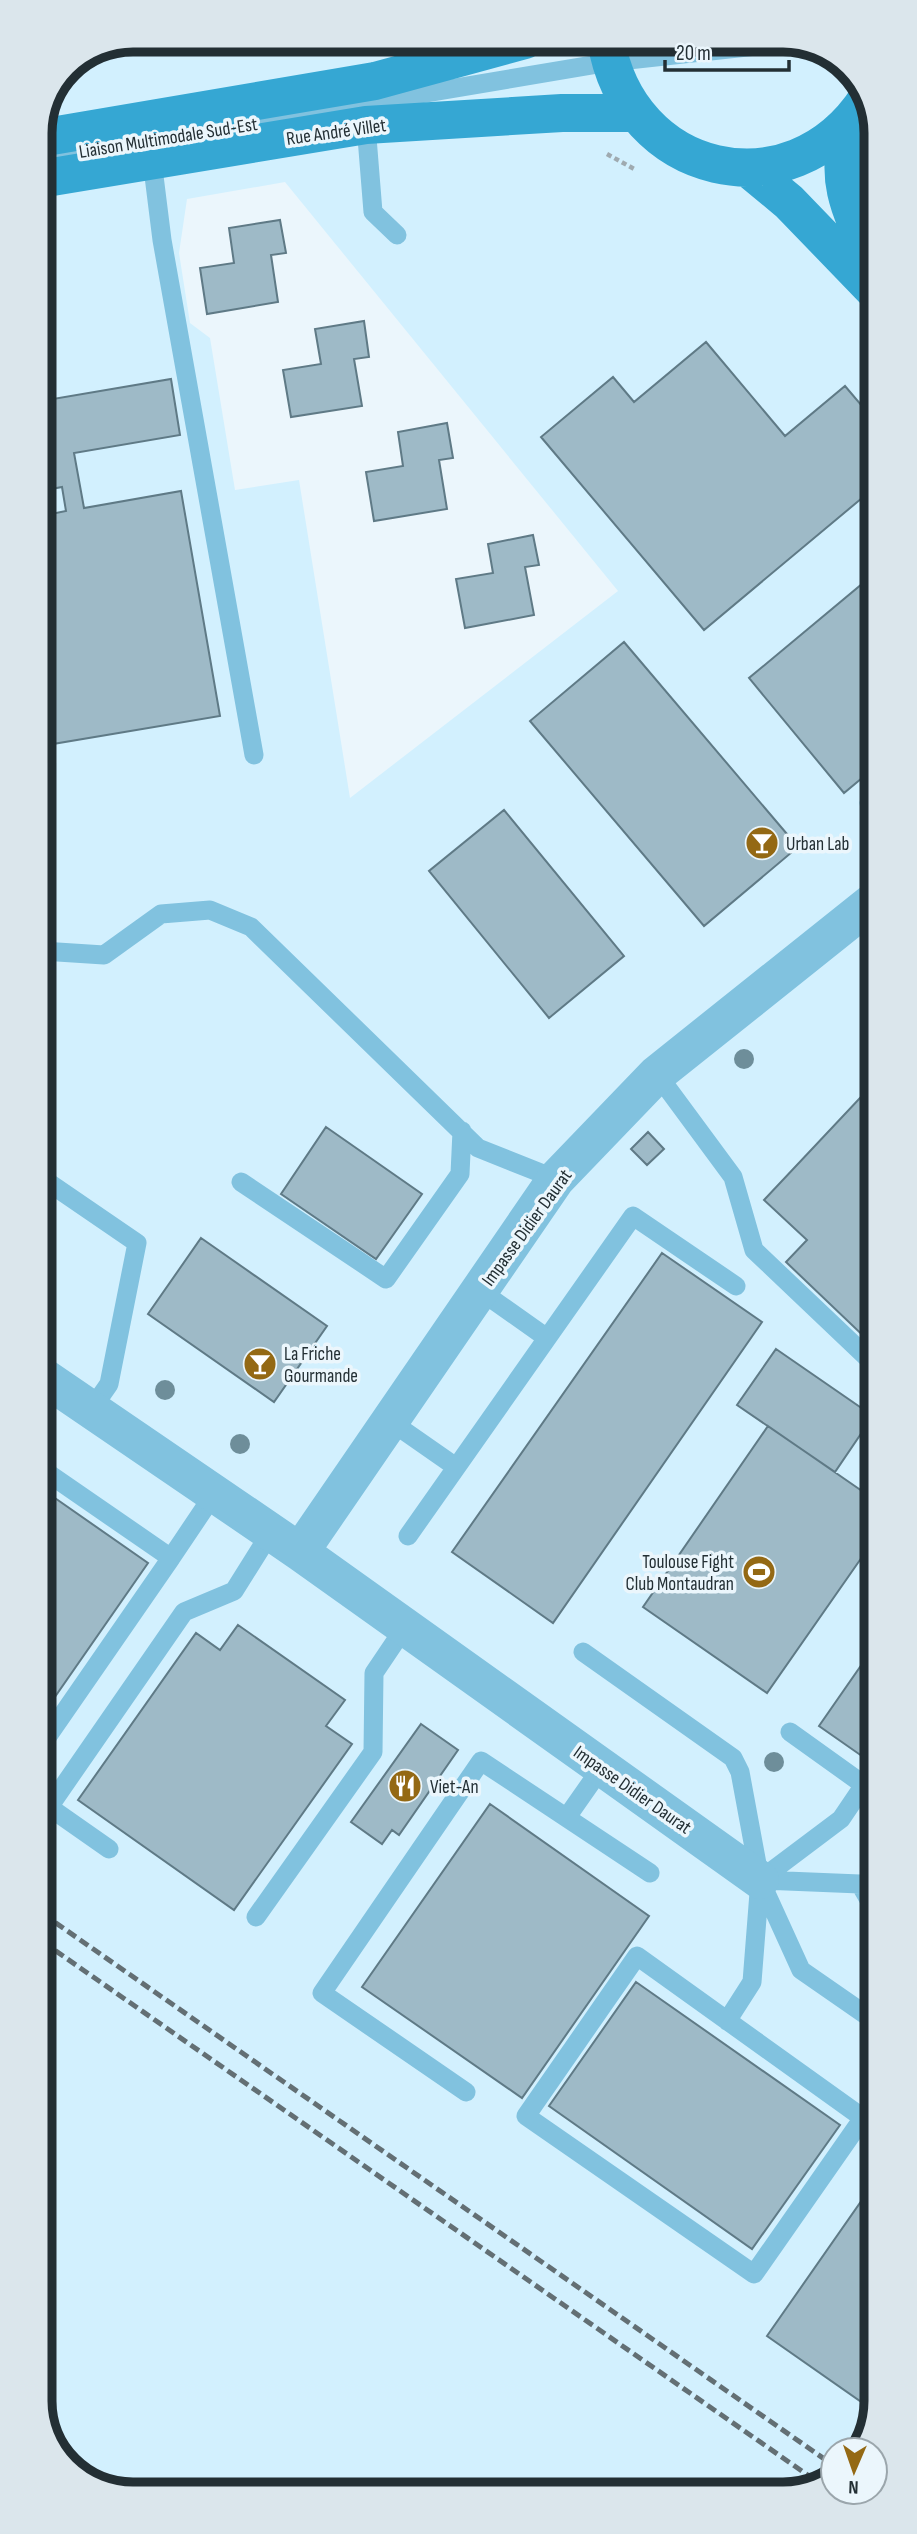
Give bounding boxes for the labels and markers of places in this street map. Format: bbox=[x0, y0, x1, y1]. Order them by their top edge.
bar icon: Urban Lab bbox=[743, 824, 781, 862]
place label: Urban Lab bbox=[786, 833, 849, 856]
place label: La Friche Gourmande bbox=[284, 1343, 358, 1388]
bar icon: La Friche Gourmande bbox=[241, 1345, 279, 1383]
place label: Toulouse Fight Club Montaudran bbox=[625, 1551, 734, 1596]
sports icon: Toulouse Fight Club Montaudran bbox=[740, 1553, 778, 1591]
restaurant icon: Viet-An bbox=[386, 1767, 424, 1805]
place label: Viet-An bbox=[430, 1776, 479, 1799]

